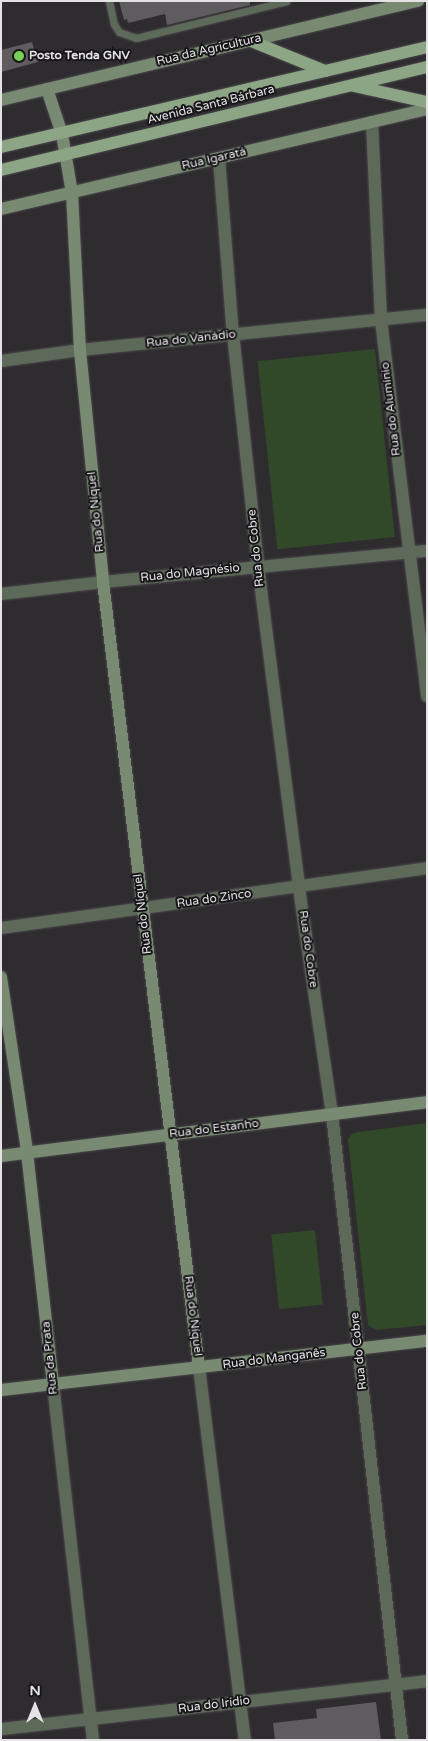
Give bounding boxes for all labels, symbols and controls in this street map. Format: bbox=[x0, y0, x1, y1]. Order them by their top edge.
street label: Rua da Agricultura bbox=[155, 31, 263, 69]
place label: Posto Tenda GNV bbox=[29, 49, 130, 63]
marker: Posto Tenda GNV bbox=[13, 50, 25, 62]
street label: Avenida Santa Bárbara bbox=[146, 82, 276, 128]
street label: Rua Igaratá bbox=[180, 145, 248, 173]
street label: Rua do Vanádio bbox=[145, 327, 237, 351]
street label: Rua do Alumínio bbox=[378, 361, 404, 457]
street label: Rua do Níquel bbox=[85, 471, 107, 553]
street label: Rua do Cobre bbox=[245, 508, 267, 588]
street label: Rua do Magnésio bbox=[140, 561, 240, 585]
street label: Rua do Níquel bbox=[131, 873, 155, 955]
street label: Rua do Zinco bbox=[176, 887, 252, 911]
street label: Rua do Cobre bbox=[295, 909, 321, 989]
street label: Rua do Estanho bbox=[168, 1116, 260, 1142]
street label: Rua do Níquel bbox=[181, 1275, 205, 1357]
street label: Rua do Cobre bbox=[348, 1311, 370, 1391]
street label: Rua da Prata bbox=[39, 1321, 61, 1395]
street label: Rua do Manganês bbox=[222, 1346, 326, 1372]
north arrow bbox=[10, 1681, 60, 1731]
text: N bbox=[29, 1682, 41, 1699]
street label: Rua do Irídio bbox=[177, 1693, 251, 1717]

